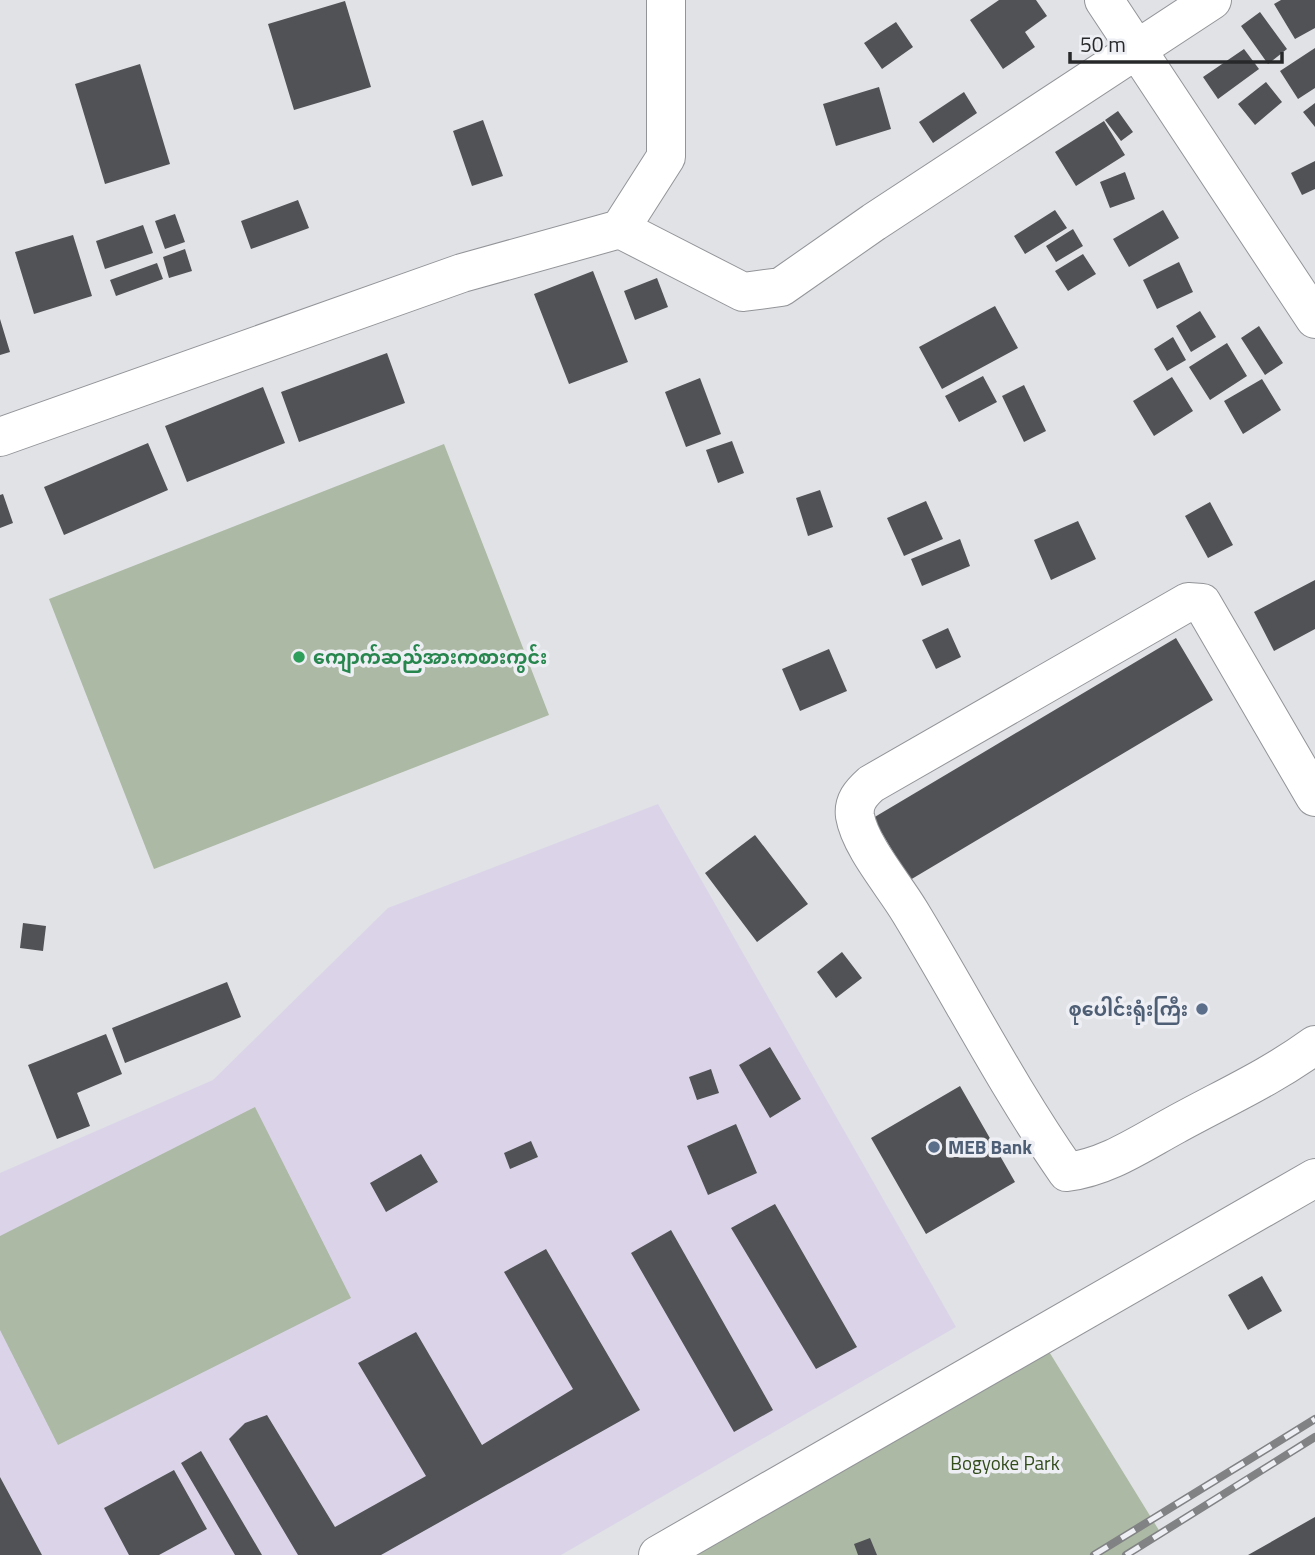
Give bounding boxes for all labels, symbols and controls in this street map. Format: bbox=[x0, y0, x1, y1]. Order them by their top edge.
scale bar bbox=[1070, 21, 1282, 65]
text: 50 m bbox=[1080, 28, 1126, 60]
place label: ကျောက်ဆည်အားကစားကွင်း bbox=[313, 642, 547, 674]
marker: ကျောက်ဆည်အားကစားကွင်း bbox=[291, 649, 307, 665]
place label: စုပေါင်းရုံးကြီး bbox=[1068, 994, 1188, 1025]
marker: စုပေါင်းရုံးကြီး bbox=[1194, 1001, 1210, 1017]
place label: MEB Bank bbox=[948, 1132, 1032, 1161]
marker: MEB Bank bbox=[926, 1139, 942, 1155]
park label: Bogyoke Park bbox=[950, 1448, 1060, 1477]

